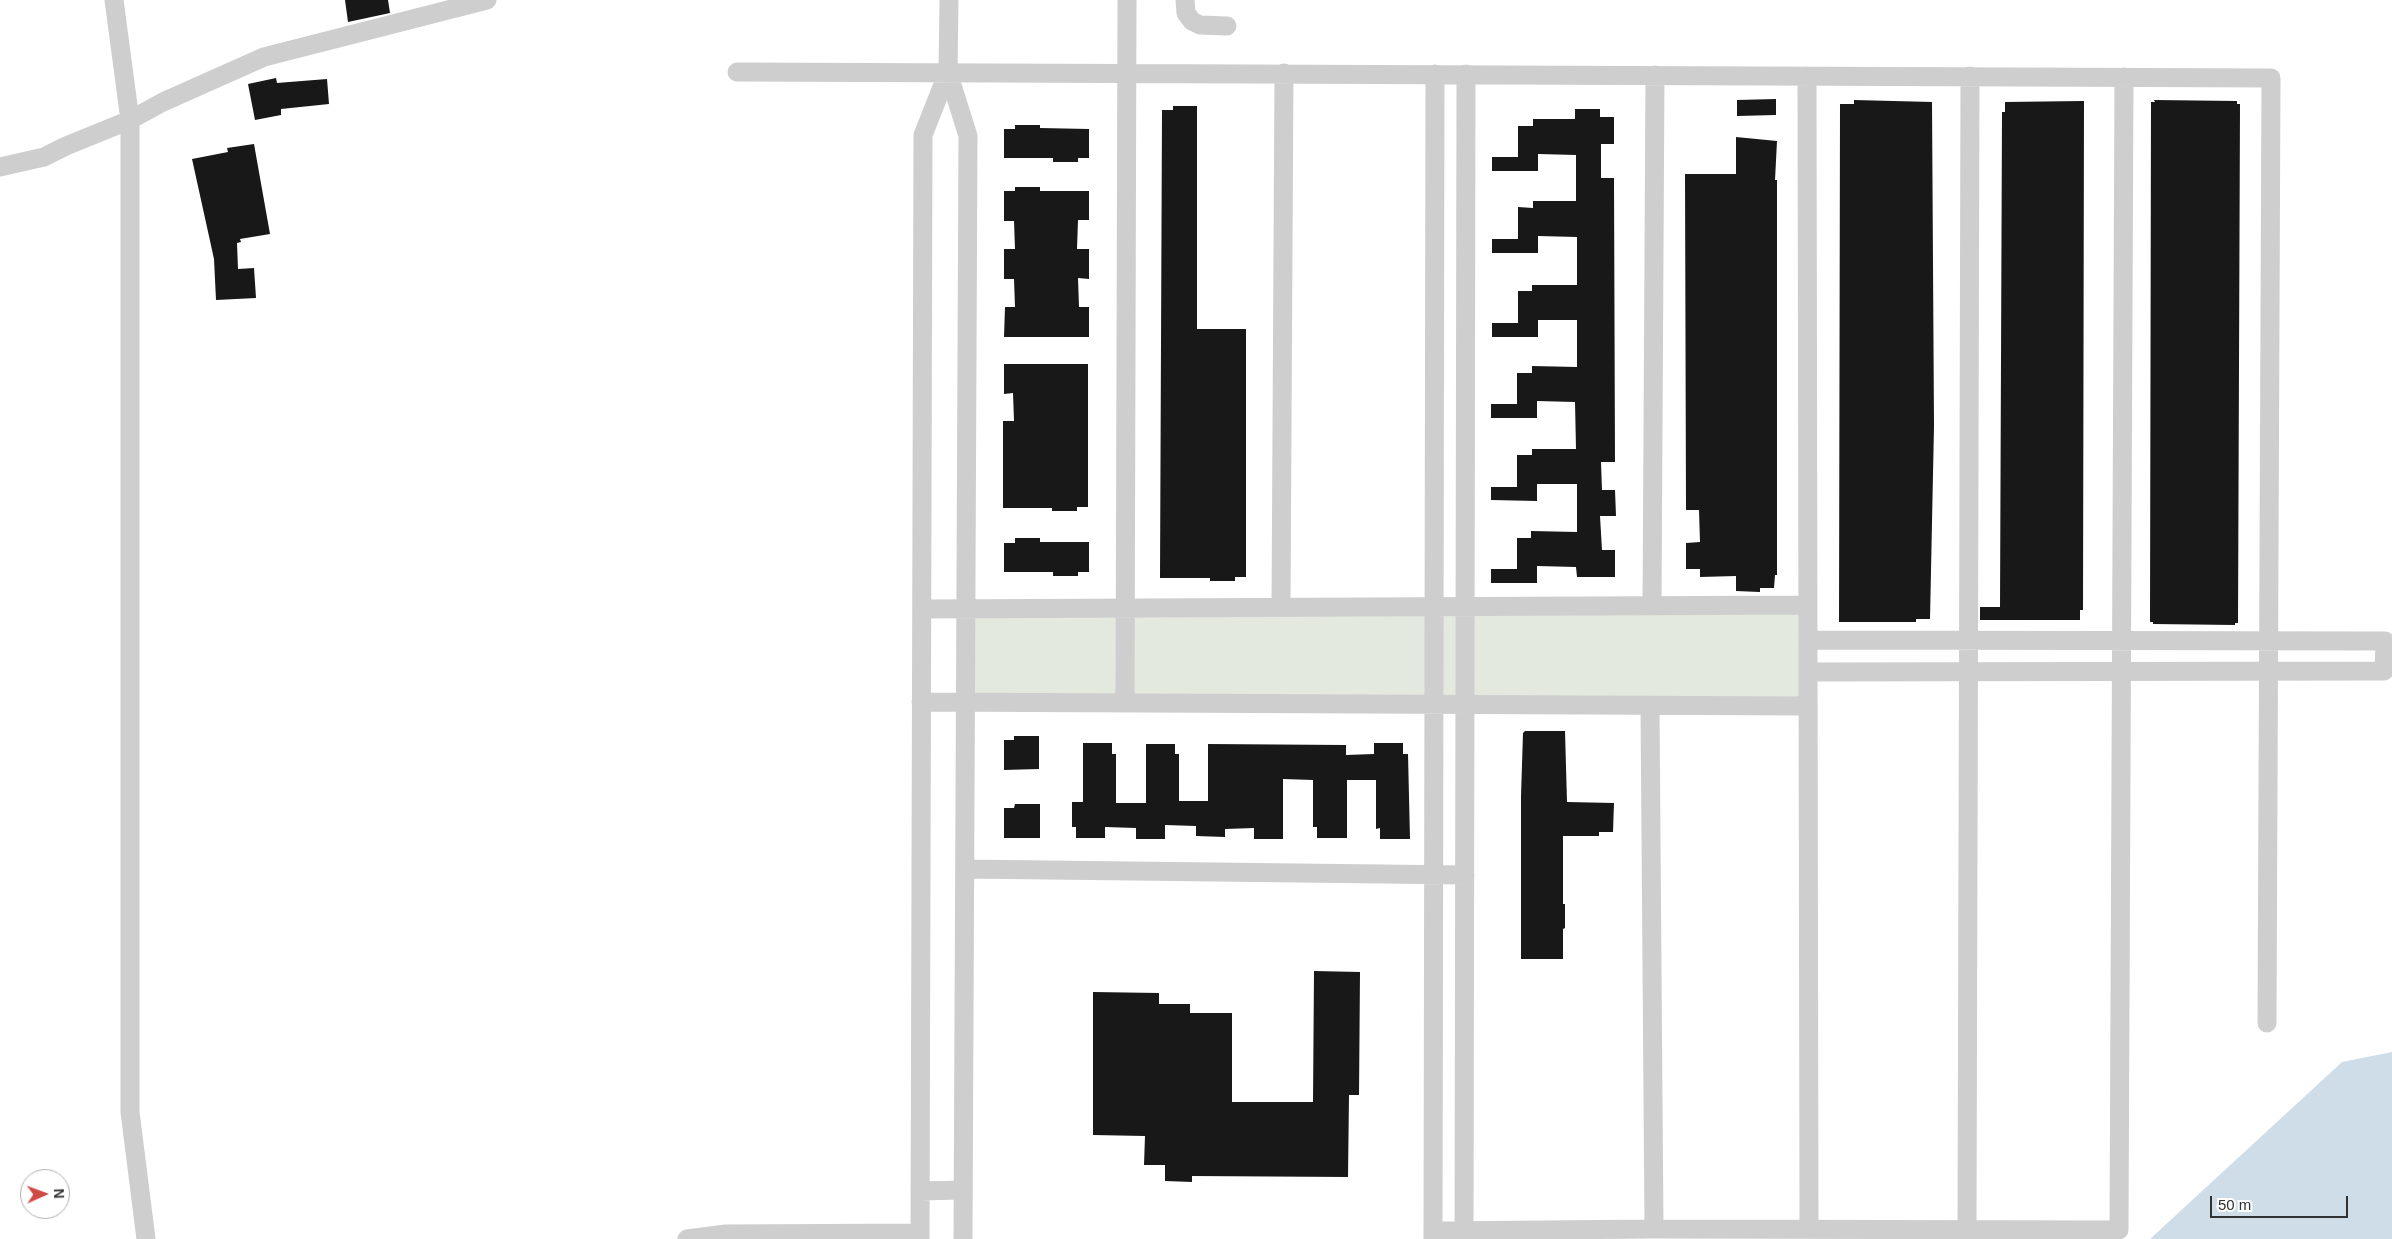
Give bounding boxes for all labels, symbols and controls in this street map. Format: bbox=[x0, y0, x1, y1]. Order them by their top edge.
north arrow bbox=[20, 1169, 70, 1219]
scale bar bbox=[2212, 1186, 2350, 1218]
text: N bbox=[51, 1188, 67, 1199]
text: 50 m bbox=[2218, 1196, 2251, 1213]

